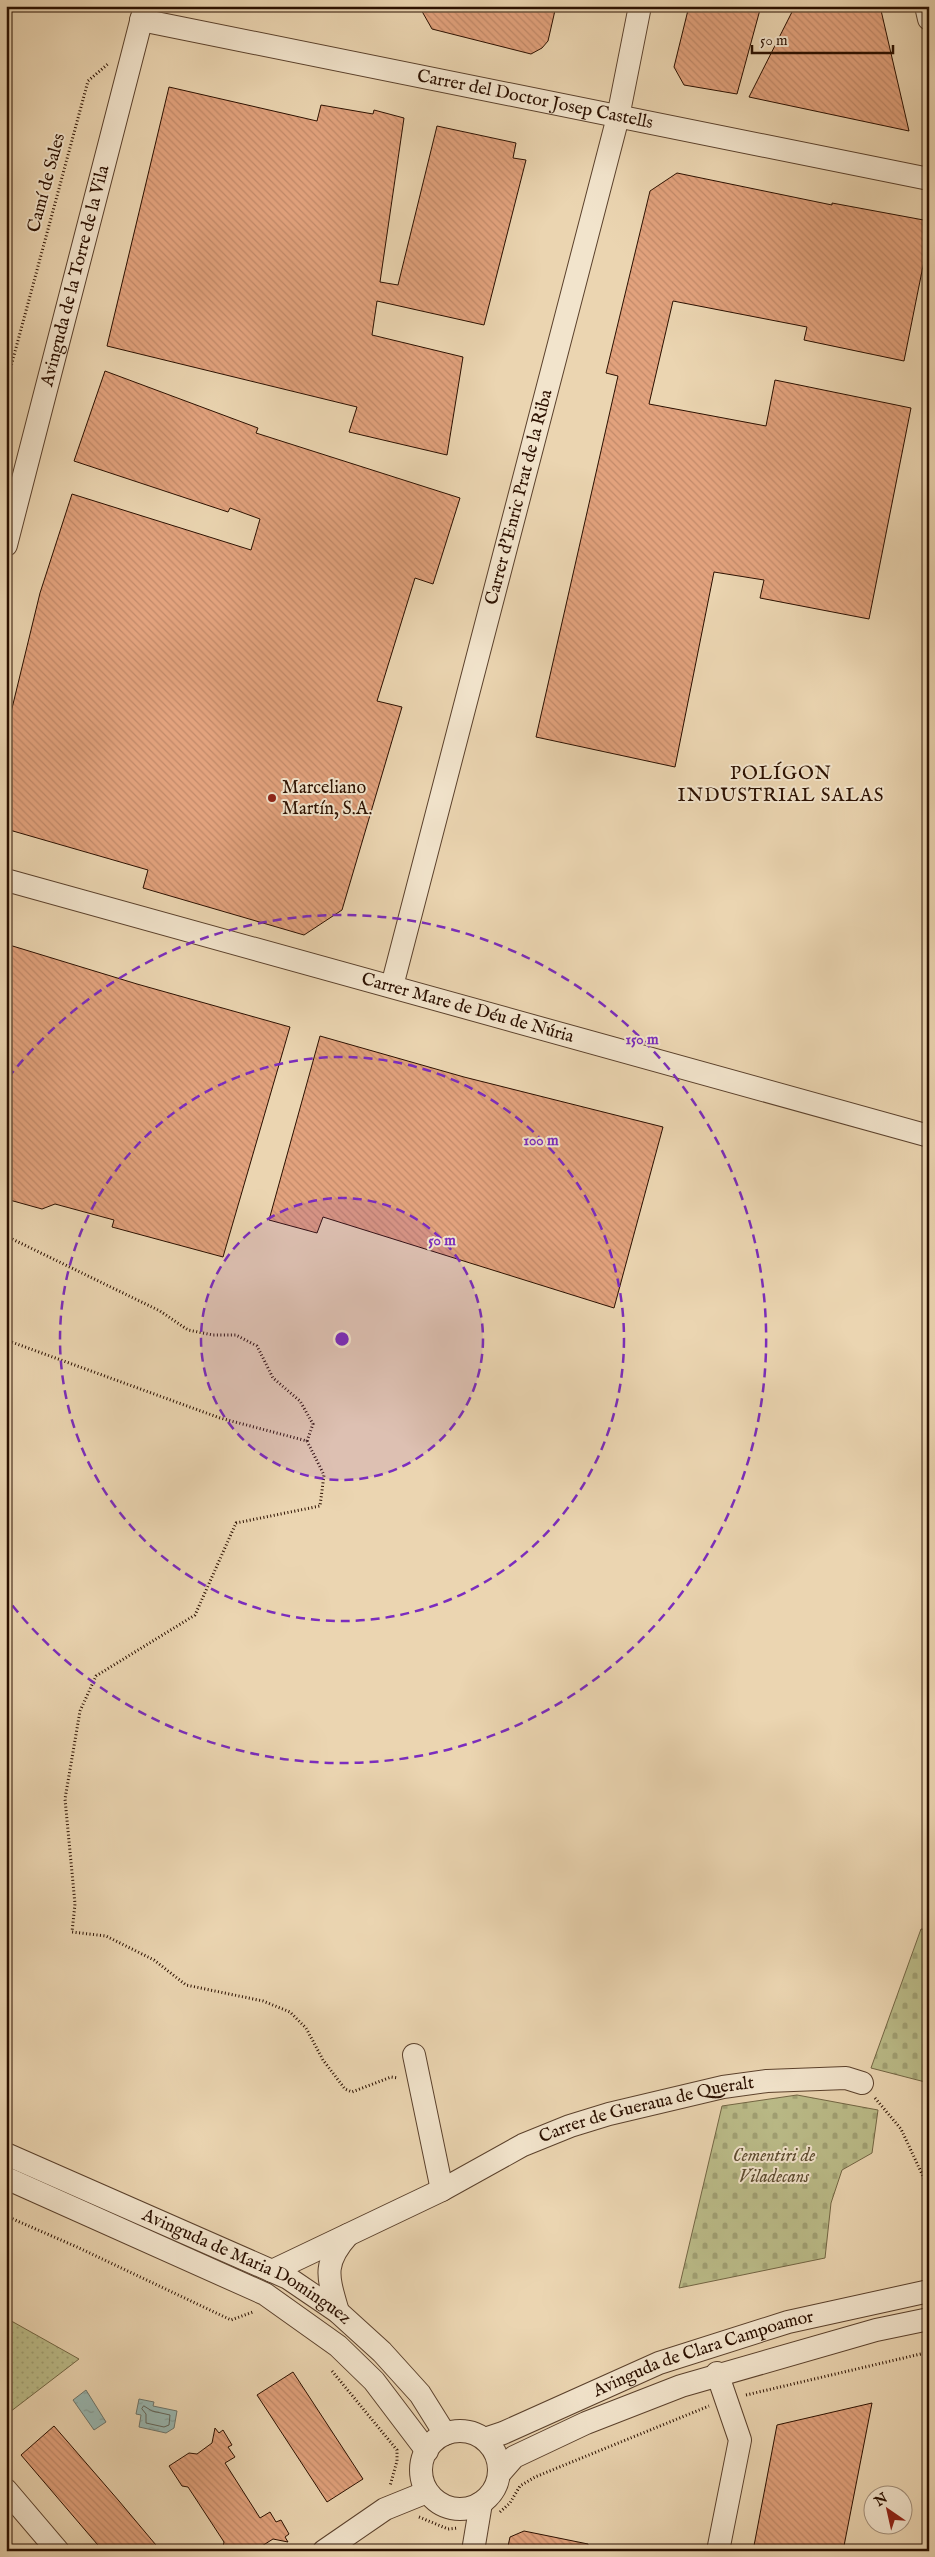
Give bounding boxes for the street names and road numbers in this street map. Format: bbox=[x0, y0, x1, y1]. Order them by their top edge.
street label: Carrer del Doctor Josep Castells bbox=[415, 64, 655, 135]
street label: Camí de Sales bbox=[23, 131, 71, 235]
street label: Avinguda de la Torre de la Vila bbox=[36, 163, 115, 390]
street label: Carrer d'Enric Prat de la Riba bbox=[480, 387, 558, 607]
street label: Carrer Mare de Déu de Núria bbox=[359, 968, 577, 1048]
street label: Carrer de Gueraua de Queralt bbox=[536, 2071, 755, 2149]
street label: Avinguda de Maria Dominguez bbox=[138, 2203, 356, 2330]
street label: Avinguda de Clara Campoamor bbox=[588, 2305, 816, 2403]

